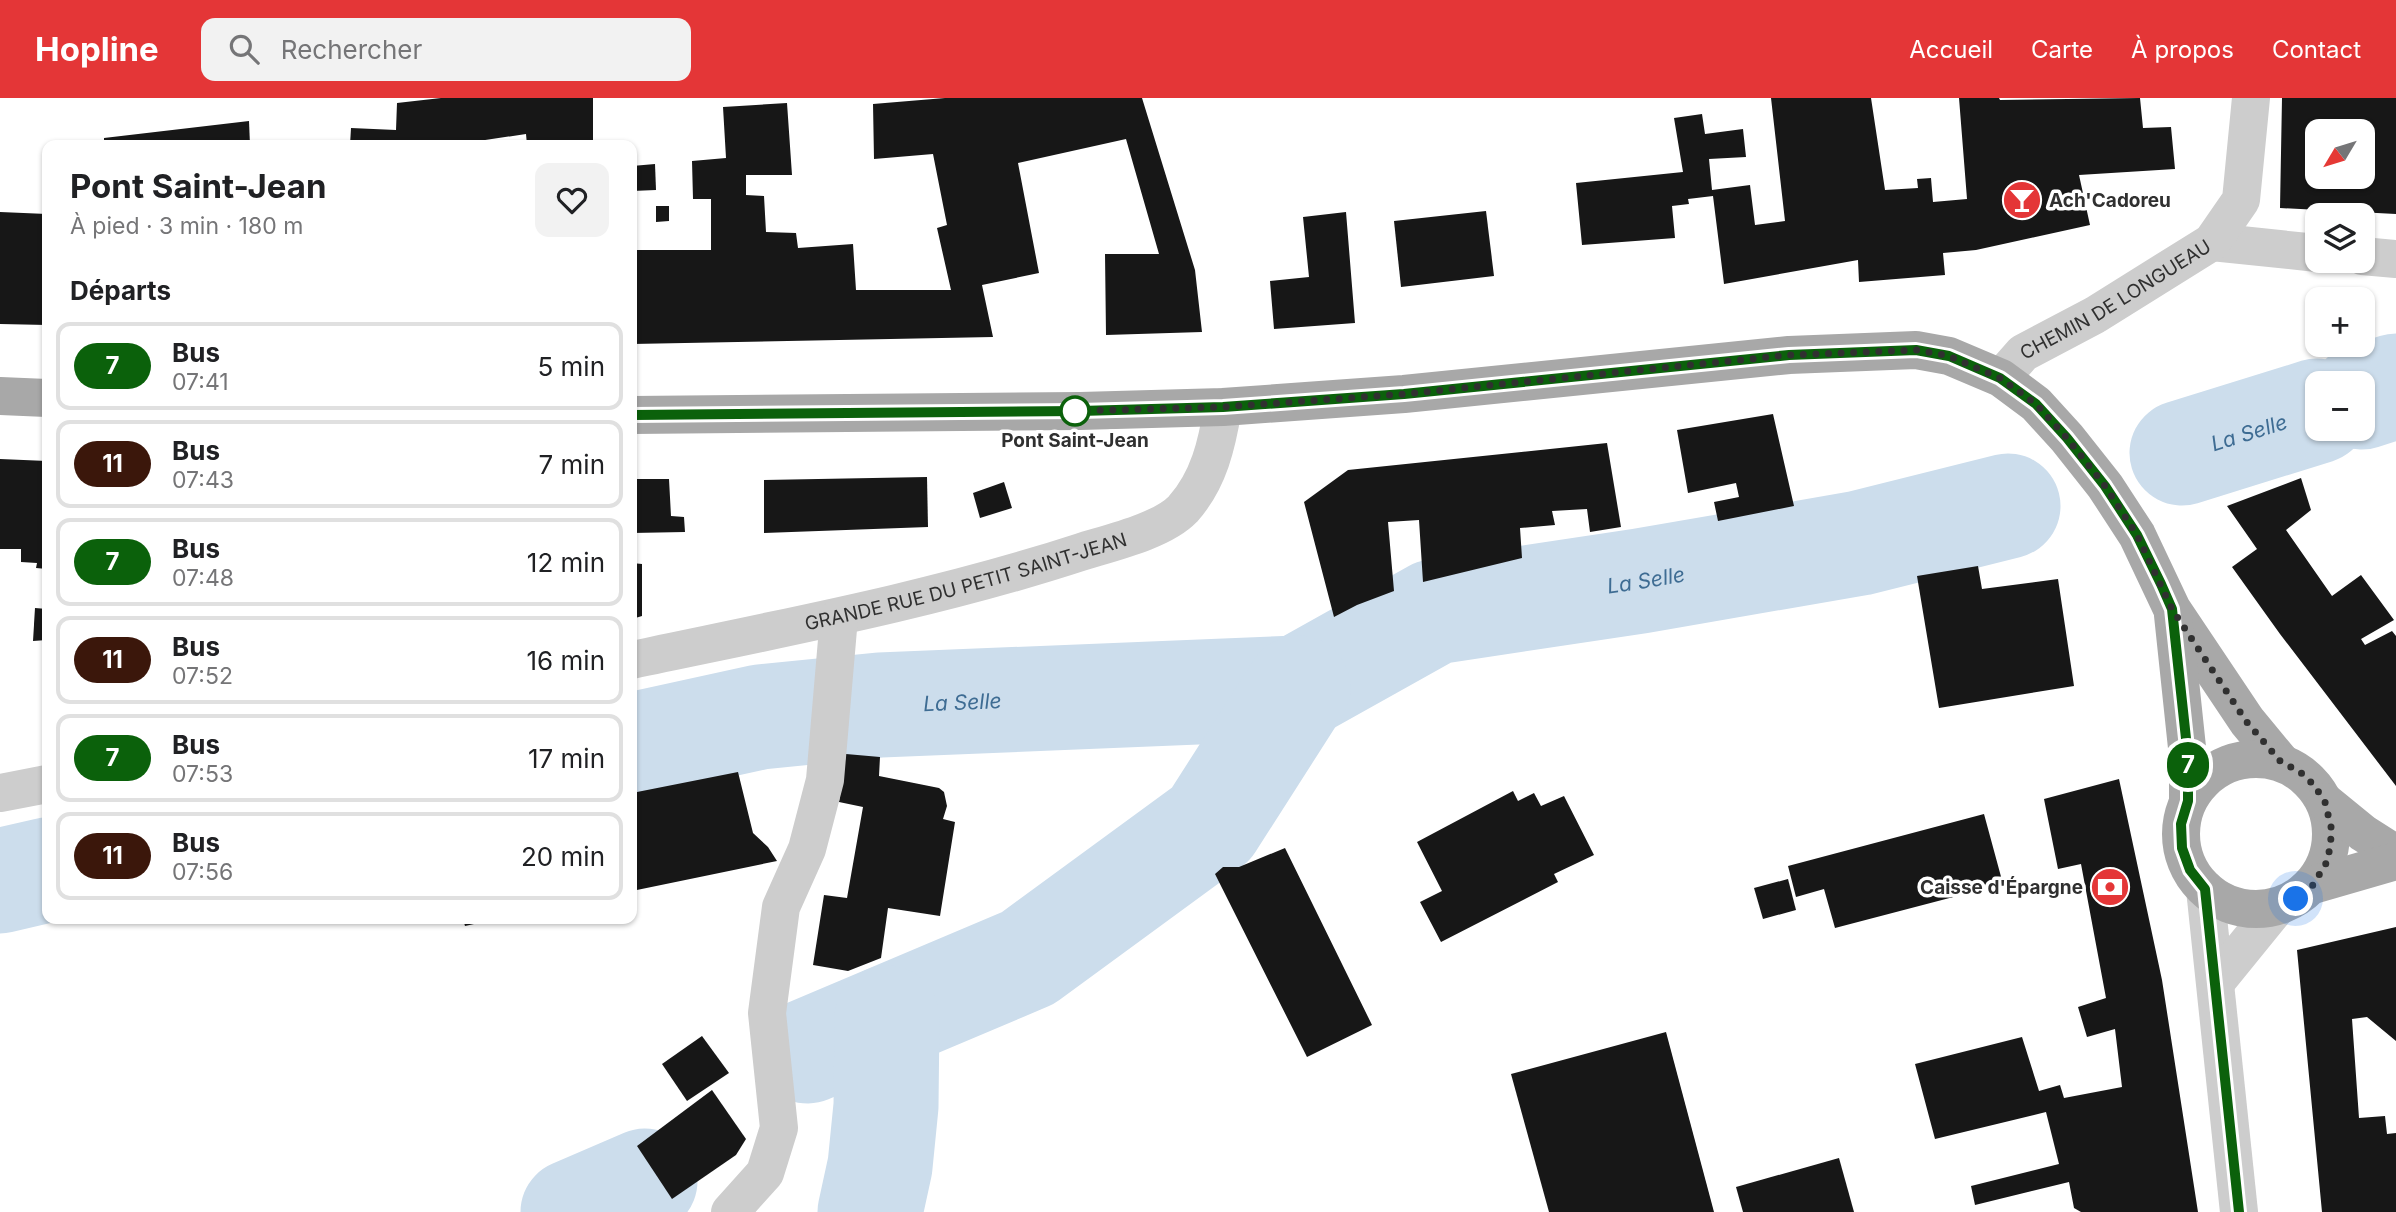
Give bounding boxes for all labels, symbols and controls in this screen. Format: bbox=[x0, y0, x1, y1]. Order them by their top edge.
search box bbox=[201, 18, 691, 81]
text: Hopline bbox=[35, 29, 159, 69]
icon: search bbox=[225, 30, 263, 68]
text: Rechercher bbox=[281, 34, 422, 65]
text: Accueil bbox=[1909, 35, 1993, 64]
text: Carte bbox=[2031, 35, 2093, 64]
text: À propos bbox=[2131, 35, 2234, 64]
text: Contact bbox=[2272, 35, 2361, 64]
north arrow bbox=[2305, 119, 2375, 189]
map controls bbox=[2305, 119, 2375, 441]
button: heart bbox=[535, 163, 609, 237]
text: Pont Saint-Jean bbox=[70, 166, 327, 206]
bar icon: Ach'Cadoreu bbox=[2001, 179, 2043, 221]
place label: Ach'Cadoreu bbox=[2049, 189, 2171, 212]
button: layers bbox=[2305, 203, 2375, 273]
text: À pied · 3 min · 180 m bbox=[70, 212, 303, 240]
street label: CHEMIN DE LONGUEAU bbox=[2016, 234, 2215, 364]
text: Départs bbox=[70, 275, 171, 306]
button: + bbox=[2305, 287, 2375, 357]
text: Bus bbox=[172, 337, 220, 368]
text: 7 bbox=[106, 351, 119, 380]
text: 5 min bbox=[537, 351, 605, 382]
text: 07:41 bbox=[172, 368, 229, 396]
button: − bbox=[2305, 371, 2375, 441]
marker: Pont Saint-Jean bbox=[1060, 396, 1090, 426]
water label: La Selle bbox=[2208, 409, 2290, 456]
place label: Pont Saint-Jean bbox=[1001, 429, 1149, 452]
text: Bus bbox=[172, 435, 220, 466]
text: 11 bbox=[102, 449, 123, 478]
text: 7 min bbox=[539, 449, 605, 480]
text: 07:43 bbox=[172, 466, 234, 494]
street label: GRANDE RUE DU PETIT SAINT-JEAN bbox=[803, 528, 1129, 635]
text: Bus bbox=[172, 533, 220, 564]
text: 7 bbox=[106, 547, 119, 576]
text: 12 min bbox=[527, 547, 605, 578]
water label: La Selle bbox=[1605, 561, 1687, 598]
text: 07:48 bbox=[172, 564, 234, 592]
text: Bus bbox=[172, 631, 220, 662]
text: 11 bbox=[102, 645, 123, 674]
text: 16 min bbox=[527, 645, 605, 676]
text: 07:52 bbox=[172, 662, 233, 690]
water label: La Selle bbox=[923, 688, 1002, 716]
text: Bus bbox=[172, 729, 220, 760]
line badge: 7 bbox=[2165, 742, 2211, 788]
text: 7 bbox=[106, 743, 119, 772]
text: 17 min bbox=[528, 743, 605, 774]
text: 7 bbox=[2181, 750, 2195, 779]
text: 07:53 bbox=[172, 760, 233, 788]
text: Bus bbox=[172, 827, 220, 858]
text: 11 bbox=[102, 841, 123, 870]
text: 20 min bbox=[521, 841, 605, 872]
text: 07:56 bbox=[172, 858, 233, 886]
bank icon: Caisse d'Épargne bbox=[2089, 866, 2131, 908]
place label: Caisse d'Épargne bbox=[1920, 876, 2083, 899]
your location bbox=[2278, 881, 2313, 916]

